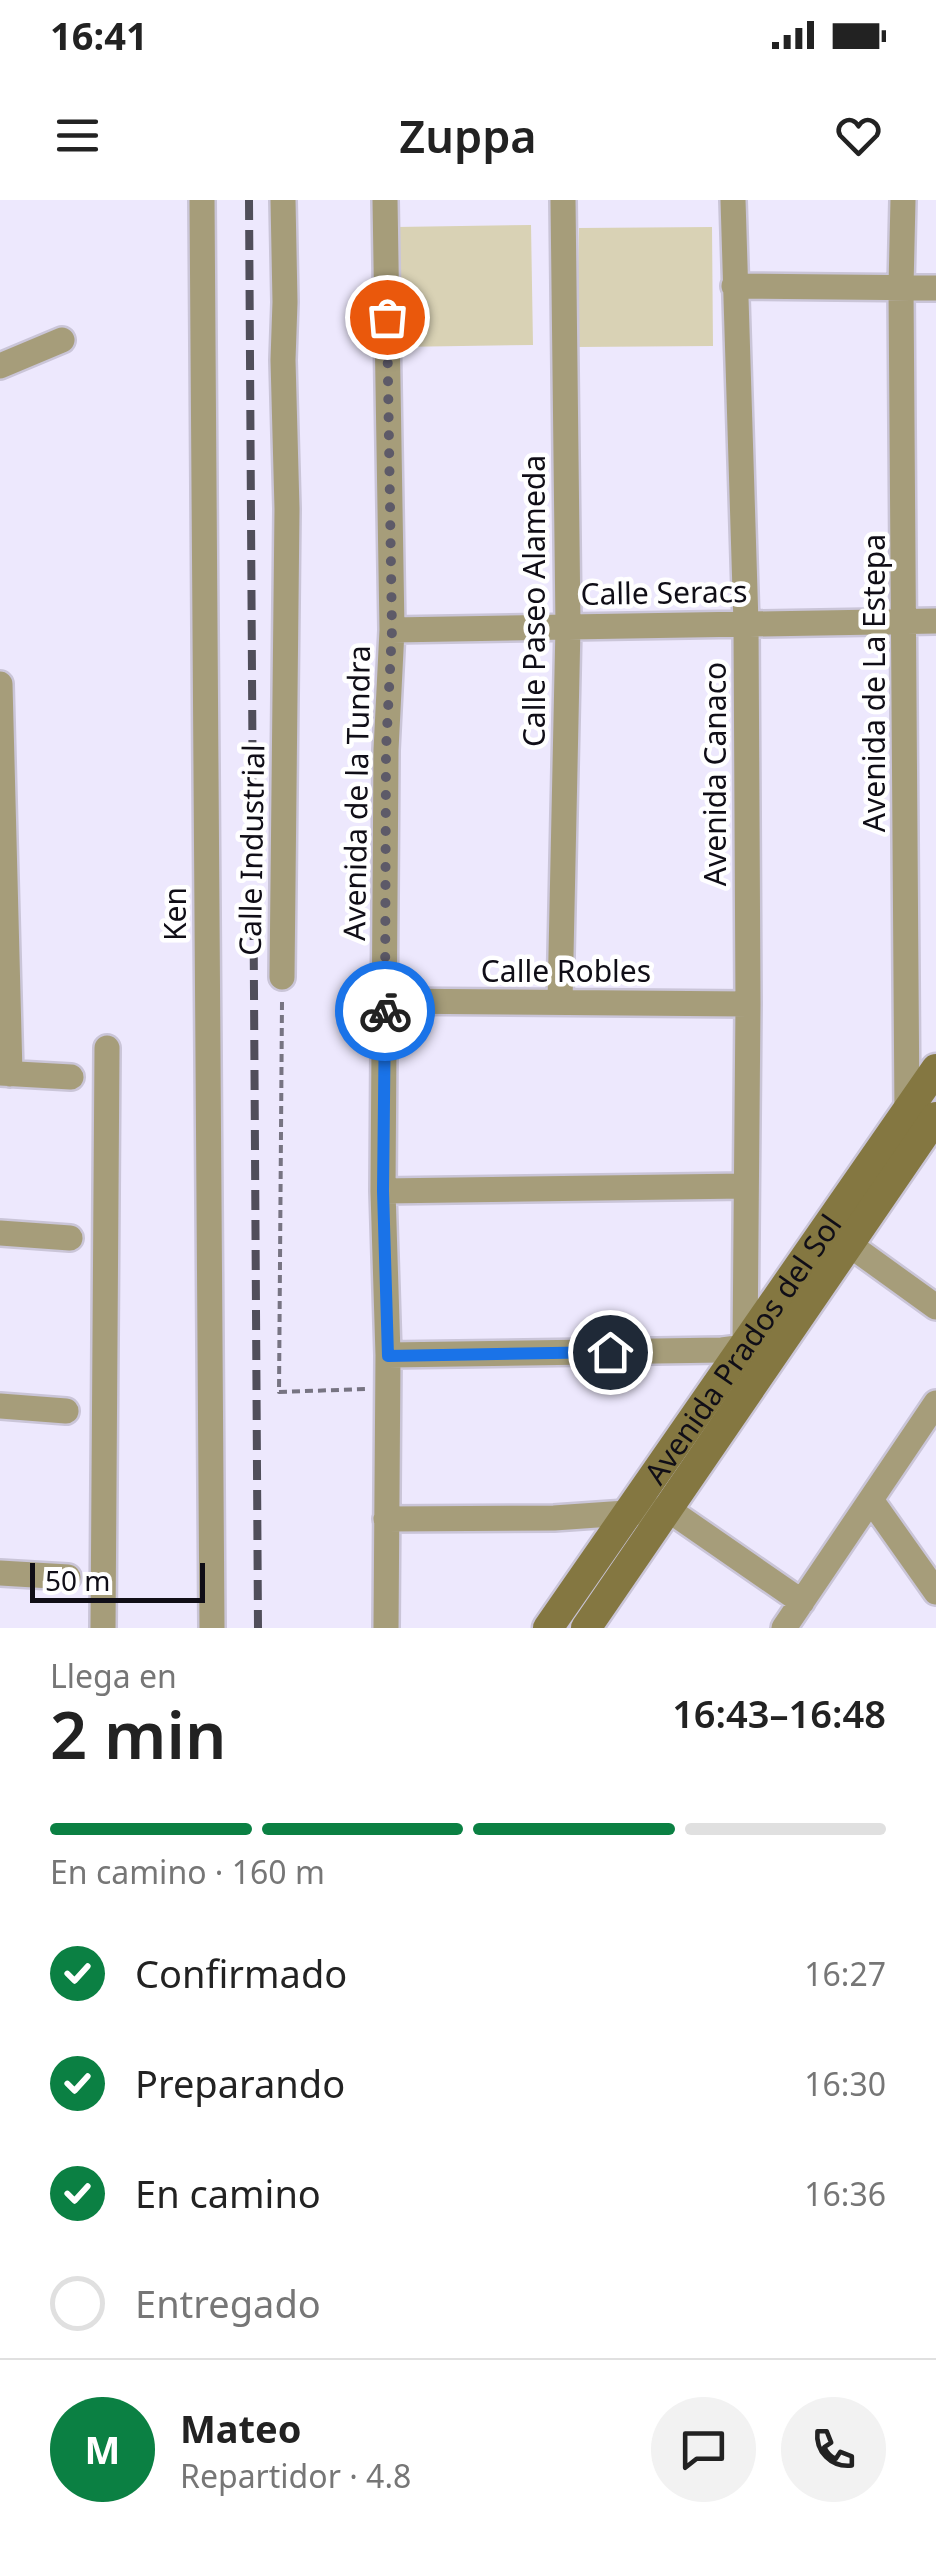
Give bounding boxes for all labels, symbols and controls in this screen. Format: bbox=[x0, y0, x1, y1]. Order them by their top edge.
text: 16:41 bbox=[50, 9, 148, 61]
text: Zuppa bbox=[399, 105, 537, 166]
icon: menu bbox=[50, 108, 105, 163]
icon: heart bbox=[831, 108, 886, 163]
pin bbox=[345, 275, 430, 360]
icon: bag bbox=[360, 290, 415, 345]
street label: Calle Paseo Alameda bbox=[513, 455, 554, 747]
street label: Avenida de La Estepa bbox=[853, 534, 894, 832]
street label: Calle Seracs bbox=[580, 570, 748, 614]
street label: Avenida de la Tundra bbox=[333, 645, 379, 941]
street label: Avenida Canaco bbox=[694, 662, 735, 886]
street label: Calle Industrial bbox=[229, 744, 273, 956]
street label: Ken bbox=[154, 887, 195, 941]
street label: Calle Robles bbox=[481, 950, 651, 991]
courier bbox=[335, 961, 435, 1061]
icon: bike bbox=[358, 984, 413, 1039]
street label: Avenida Prados del Sol bbox=[634, 1206, 850, 1492]
pin bbox=[568, 1310, 653, 1395]
icon: home bbox=[583, 1325, 638, 1380]
scale bar bbox=[30, 1558, 205, 1602]
text: 50 m bbox=[45, 1561, 111, 1599]
text: Llega en bbox=[50, 1654, 177, 1697]
text: 16:43–16:48 bbox=[672, 1687, 886, 1739]
text: 2 min bbox=[50, 1690, 226, 1778]
text: En camino · 160 m bbox=[50, 1850, 325, 1893]
icon: check bbox=[50, 1946, 105, 2001]
text: Confirmado bbox=[135, 1947, 347, 1999]
text: 16:27 bbox=[804, 1952, 886, 1995]
icon: check bbox=[50, 2056, 105, 2111]
text: Preparando bbox=[135, 2057, 345, 2109]
text: 16:30 bbox=[804, 2062, 886, 2105]
icon: check bbox=[50, 2166, 105, 2221]
text: En camino bbox=[135, 2167, 321, 2219]
text: 16:36 bbox=[804, 2172, 886, 2215]
text: Entregado bbox=[135, 2277, 321, 2329]
button: chat bbox=[651, 2397, 756, 2502]
button: phone bbox=[781, 2397, 886, 2502]
text: Mateo bbox=[180, 2402, 302, 2454]
text: M bbox=[85, 2423, 120, 2475]
text: Repartidor · 4.8 bbox=[180, 2454, 411, 2497]

